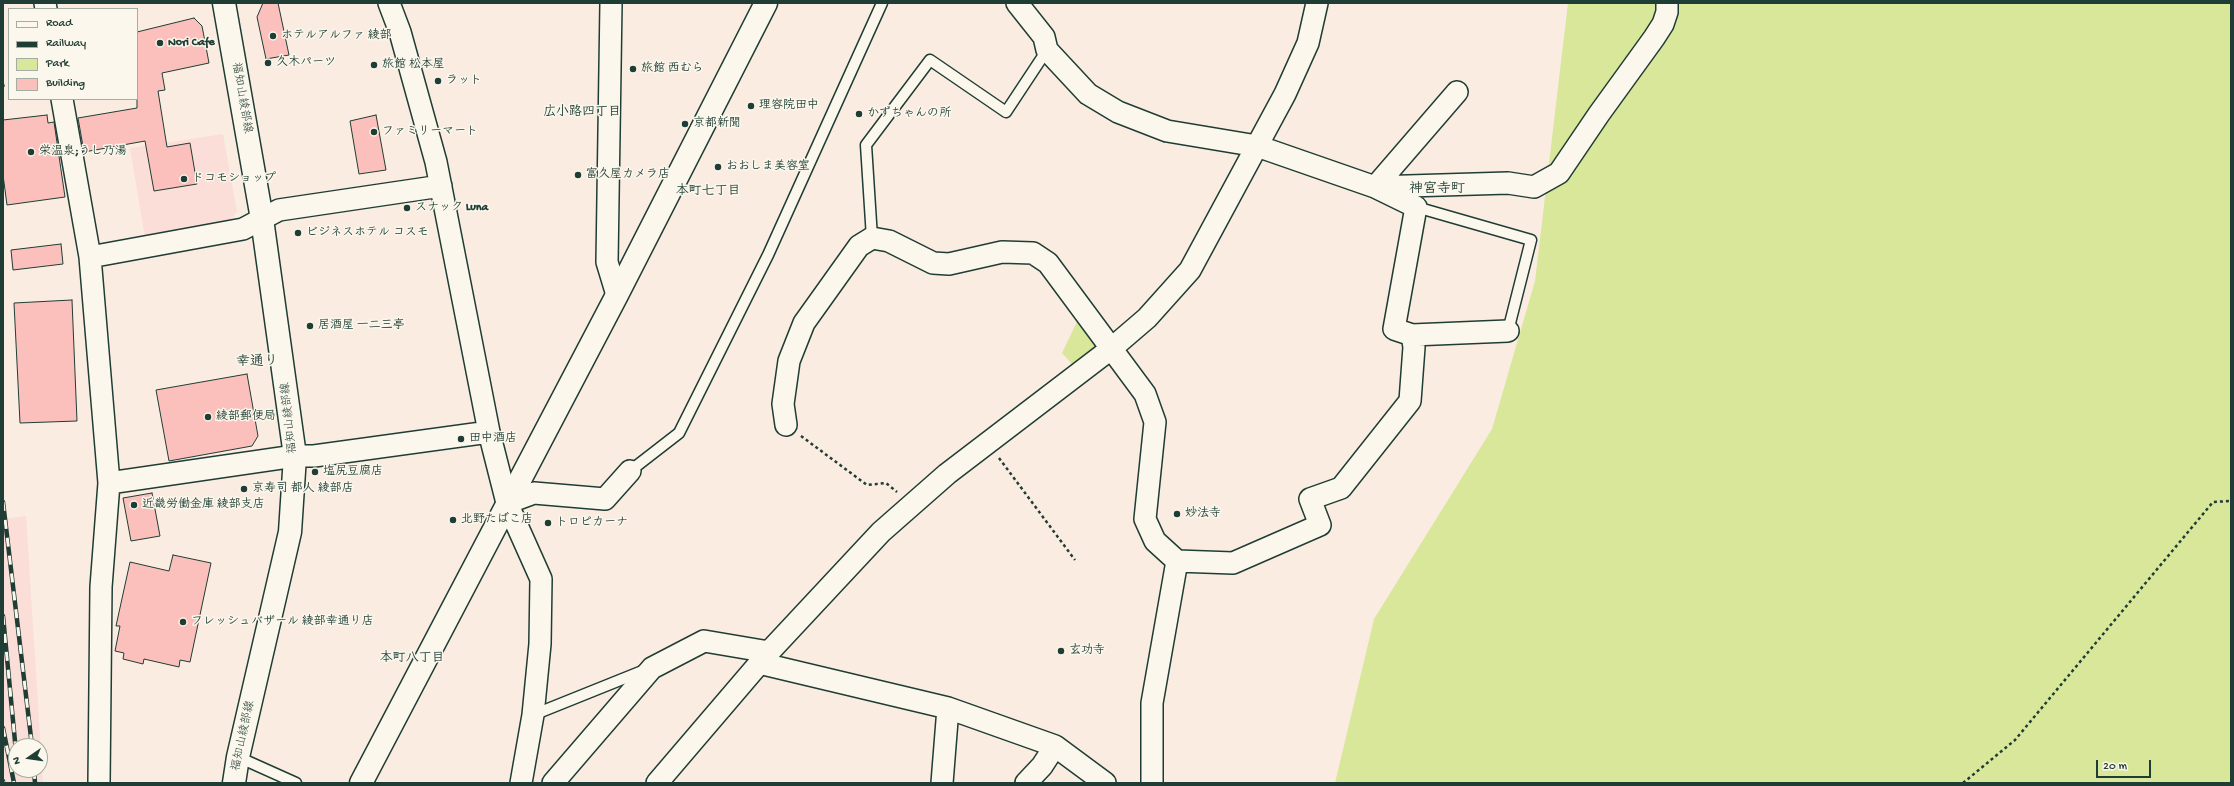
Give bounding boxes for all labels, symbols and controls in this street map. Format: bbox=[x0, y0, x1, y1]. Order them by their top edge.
legend bbox=[8, 8, 138, 100]
text: Road bbox=[46, 17, 72, 31]
place label: ホテルアルファ 綾部 bbox=[281, 29, 392, 43]
marker: ホテルアルファ 綾部 bbox=[268, 31, 278, 41]
place label: Nori Cafe bbox=[168, 36, 215, 50]
text: Railway bbox=[46, 37, 86, 51]
marker: Nori Cafe bbox=[155, 38, 165, 48]
place label: 久木パーツ bbox=[276, 56, 336, 70]
text: Park bbox=[46, 57, 69, 71]
marker: 久木パーツ bbox=[263, 58, 273, 68]
place label: 旅館 松本屋 bbox=[382, 58, 445, 72]
marker: 旅館 松本屋 bbox=[369, 60, 379, 70]
street label: 福知山綾部線 bbox=[228, 61, 254, 135]
place label: 旅館 西むら bbox=[641, 62, 704, 76]
marker: 旅館 西むら bbox=[628, 64, 638, 74]
place label: ラット bbox=[446, 74, 482, 88]
marker: ラット bbox=[433, 76, 443, 86]
text: Building bbox=[46, 77, 85, 91]
place label: 理容院田中 bbox=[759, 99, 819, 113]
marker: 理容院田中 bbox=[746, 101, 756, 111]
district label: 広小路四丁目 bbox=[543, 105, 621, 121]
place label: かずちゃんの所 bbox=[867, 107, 951, 121]
marker: かずちゃんの所 bbox=[854, 109, 864, 119]
place label: 京都新聞 bbox=[693, 117, 741, 131]
marker: 京都新聞 bbox=[680, 119, 690, 129]
place label: ファミリーマート bbox=[382, 125, 478, 139]
marker: ファミリーマート bbox=[369, 127, 379, 137]
place label: 栄温泉;うし乃湯 bbox=[39, 145, 127, 159]
marker: 栄温泉;うし乃湯 bbox=[26, 147, 36, 157]
place label: おおしま美容室 bbox=[726, 160, 810, 174]
marker: おおしま美容室 bbox=[713, 162, 723, 172]
place label: 富久屋カメラ店 bbox=[586, 168, 670, 182]
marker: 富久屋カメラ店 bbox=[573, 170, 583, 180]
place label: ドコモショップ bbox=[192, 172, 276, 186]
marker: ドコモショップ bbox=[179, 174, 189, 184]
district label: 神宮寺町 bbox=[1409, 182, 1465, 198]
district label: 本町七丁目 bbox=[676, 184, 740, 200]
place label: スナック Luna bbox=[415, 201, 488, 215]
marker: スナック Luna bbox=[402, 203, 412, 213]
place label: ビジネスホテル コスモ bbox=[306, 226, 429, 240]
marker: ビジネスホテル コスモ bbox=[293, 228, 303, 238]
place label: 居酒屋 一二三亭 bbox=[318, 319, 405, 333]
marker: 居酒屋 一二三亭 bbox=[305, 321, 315, 331]
district label: 幸通り bbox=[236, 355, 278, 371]
street label: 福知山綾部線 bbox=[279, 381, 301, 455]
place label: 綾部郵便局 bbox=[216, 410, 276, 424]
marker: 綾部郵便局 bbox=[203, 412, 213, 422]
place label: 田中酒店 bbox=[469, 432, 517, 446]
marker: 田中酒店 bbox=[456, 434, 466, 444]
place label: 塩尻豆腐店 bbox=[323, 465, 383, 479]
marker: 塩尻豆腐店 bbox=[310, 467, 320, 477]
place label: 京寿司 都人 綾部店 bbox=[252, 482, 354, 496]
marker: 京寿司 都人 綾部店 bbox=[239, 484, 249, 494]
place label: 近畿労働金庫 綾部支店 bbox=[142, 498, 265, 512]
marker: 近畿労働金庫 綾部支店 bbox=[129, 500, 139, 510]
place label: 妙法寺 bbox=[1185, 507, 1221, 521]
marker: 妙法寺 bbox=[1172, 509, 1182, 519]
place label: 北野たばこ店 bbox=[461, 513, 533, 527]
marker: 北野たばこ店 bbox=[448, 515, 458, 525]
place label: トロピカーナ bbox=[556, 516, 628, 530]
marker: トロピカーナ bbox=[543, 518, 553, 528]
place label: フレッシュバザール 綾部幸通り店 bbox=[191, 615, 374, 629]
marker: フレッシュバザール 綾部幸通り店 bbox=[178, 617, 188, 627]
place label: 玄功寺 bbox=[1069, 644, 1105, 658]
marker: 玄功寺 bbox=[1056, 646, 1066, 656]
district label: 本町八丁目 bbox=[380, 651, 444, 667]
street label: 福知山綾部線 bbox=[229, 699, 259, 773]
north arrow bbox=[8, 738, 48, 778]
scale bar bbox=[2098, 752, 2153, 778]
text: N bbox=[11, 756, 24, 765]
text: 20 m bbox=[2103, 760, 2127, 774]

